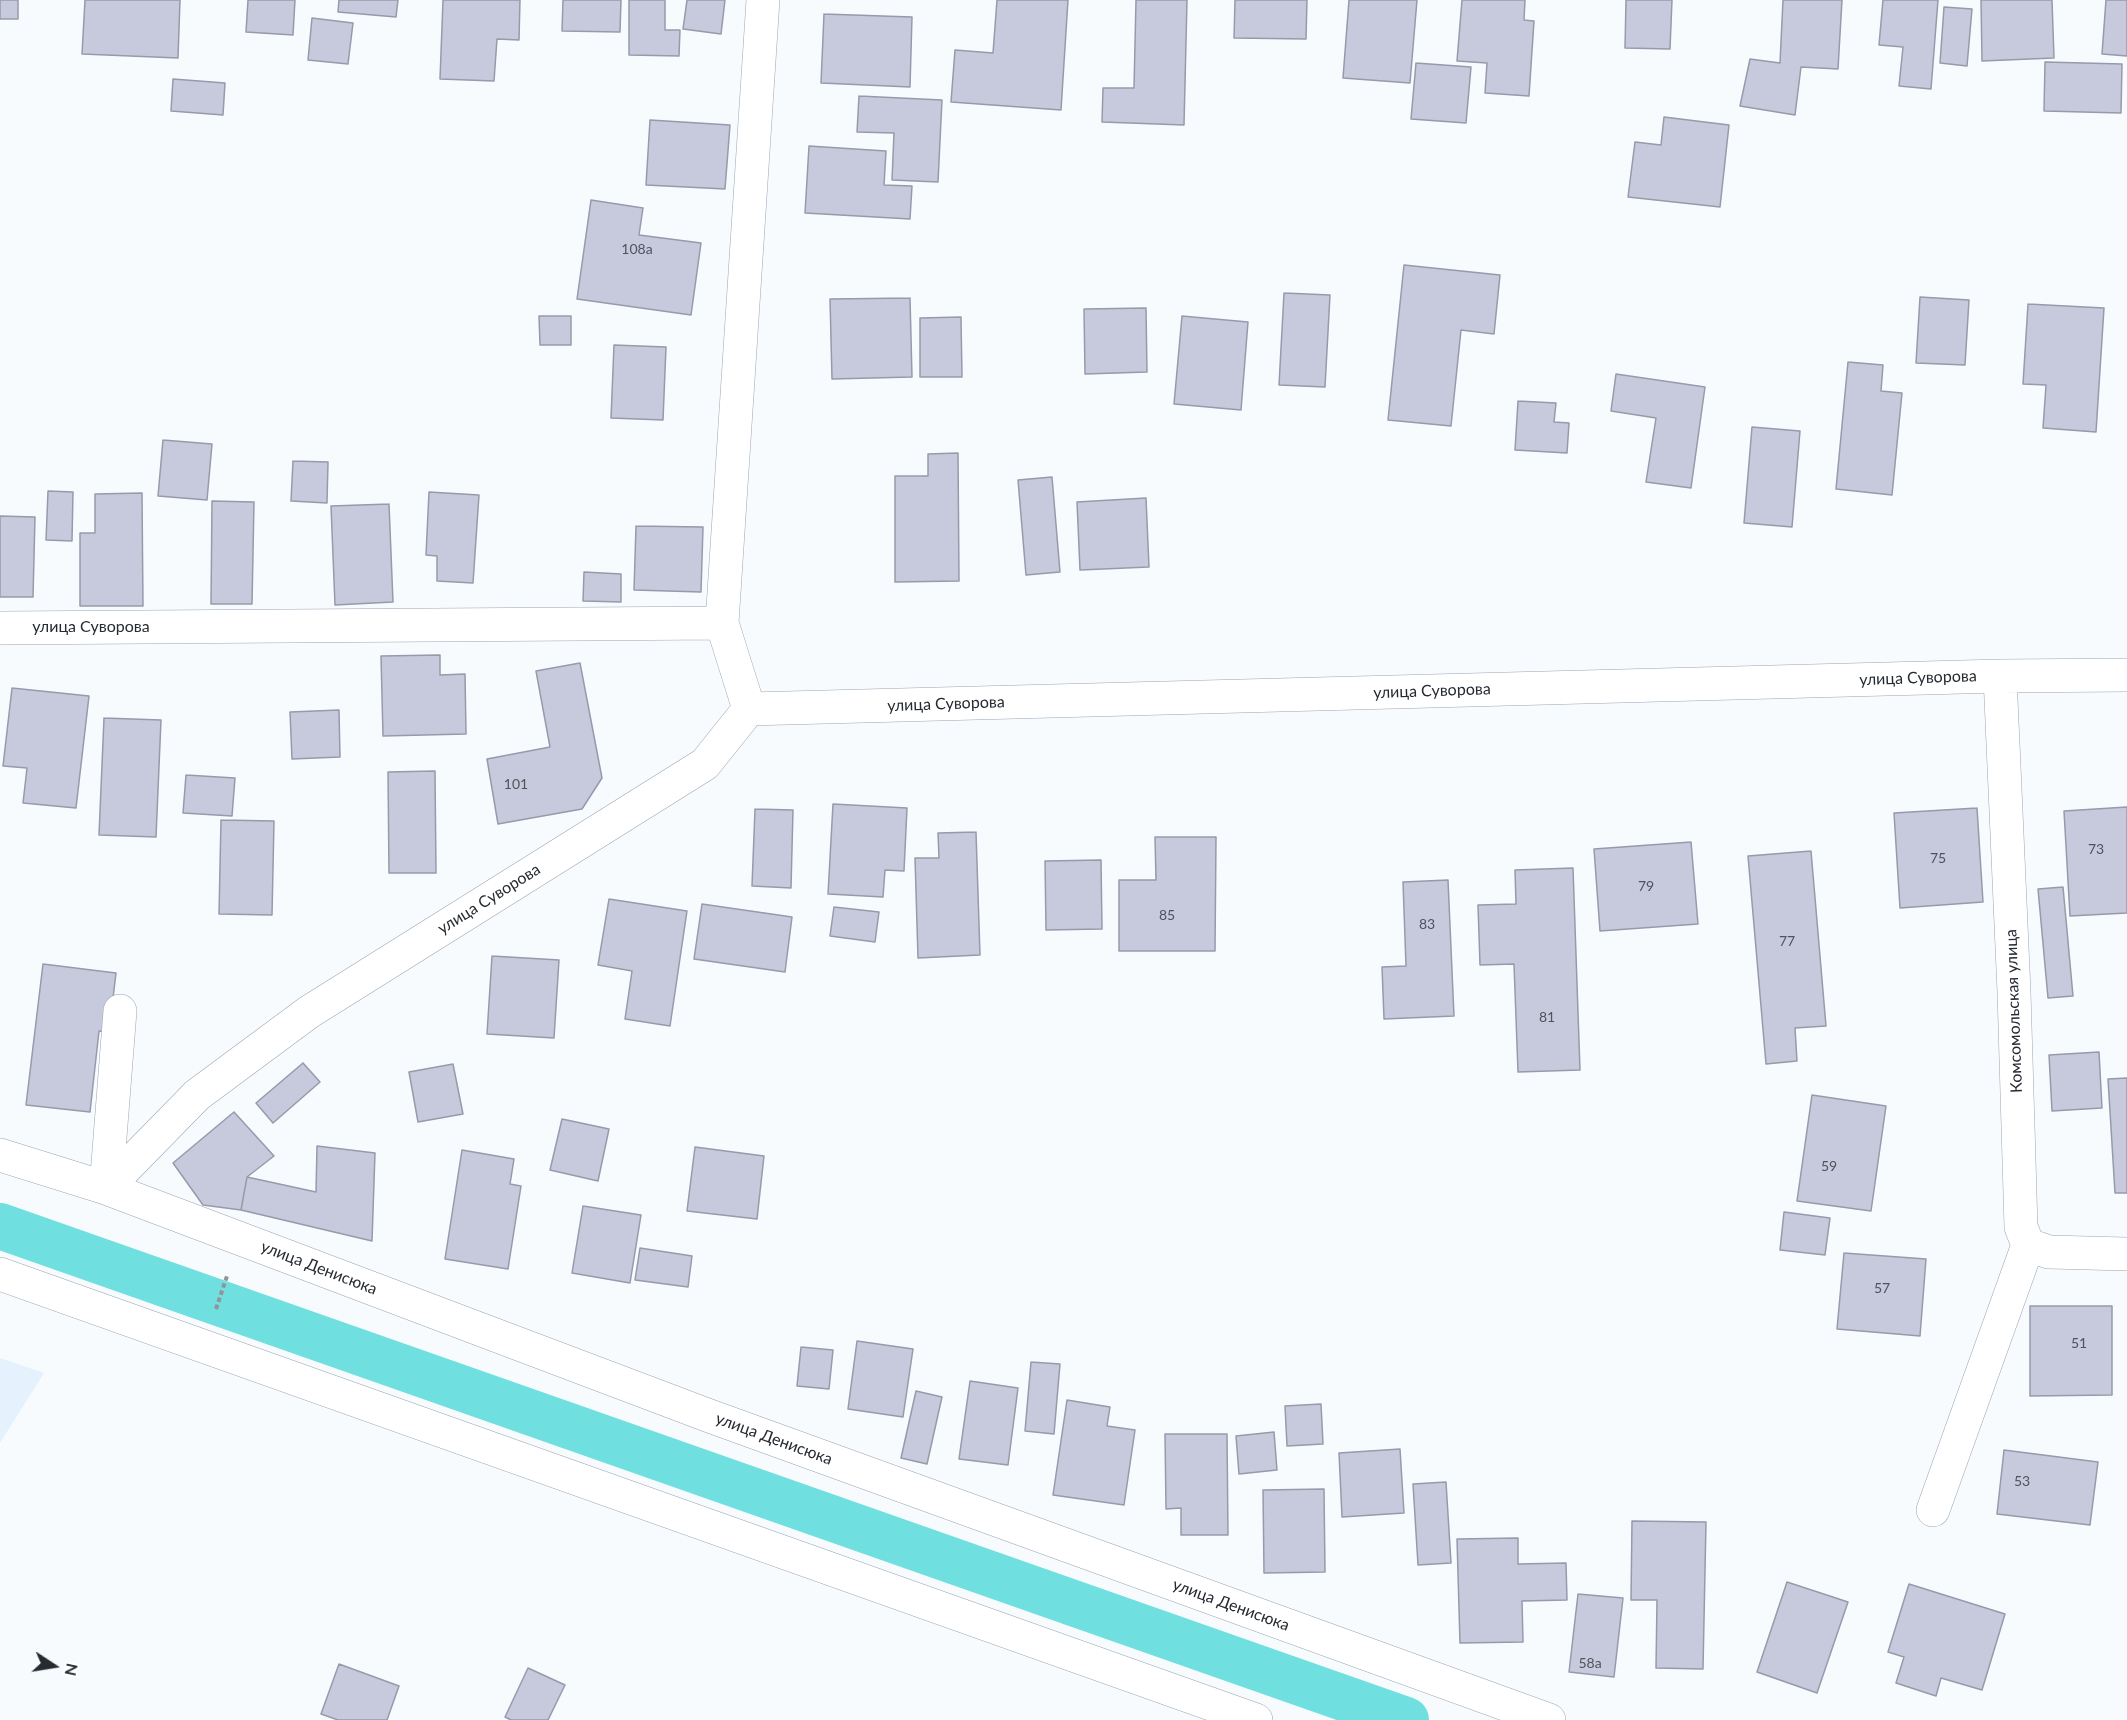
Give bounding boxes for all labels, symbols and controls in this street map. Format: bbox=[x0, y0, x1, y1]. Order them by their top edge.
house number: 108а bbox=[621, 241, 653, 257]
street label: улица Суворова bbox=[32, 617, 150, 637]
street label: улица Суворова bbox=[1859, 666, 1977, 690]
street label: улица Суворова bbox=[1373, 679, 1491, 703]
street label: улица Суворова bbox=[887, 692, 1005, 716]
house number: 101 bbox=[504, 776, 528, 792]
house number: 73 bbox=[2088, 841, 2104, 857]
house number: 75 bbox=[1930, 850, 1946, 866]
street label: улица Суворова bbox=[434, 860, 544, 938]
house number: 79 bbox=[1638, 878, 1654, 894]
house number: 85 bbox=[1159, 907, 1175, 923]
house number: 83 bbox=[1419, 916, 1435, 932]
street label: Комсомольская улица bbox=[2002, 929, 2026, 1093]
house number: 77 bbox=[1779, 933, 1795, 949]
house number: 81 bbox=[1539, 1009, 1555, 1025]
house number: 59 bbox=[1821, 1158, 1837, 1174]
street label: улица Денисюка bbox=[258, 1237, 380, 1299]
house number: 57 bbox=[1874, 1280, 1890, 1296]
house number: 51 bbox=[2071, 1335, 2087, 1351]
street label: улица Денисюка bbox=[713, 1409, 835, 1469]
house number: 53 bbox=[2014, 1473, 2030, 1489]
street label: улица Денисюка bbox=[1170, 1575, 1292, 1635]
north arrow bbox=[24, 1636, 84, 1696]
house number: 58а bbox=[1578, 1655, 1602, 1671]
text: N bbox=[62, 1662, 83, 1678]

